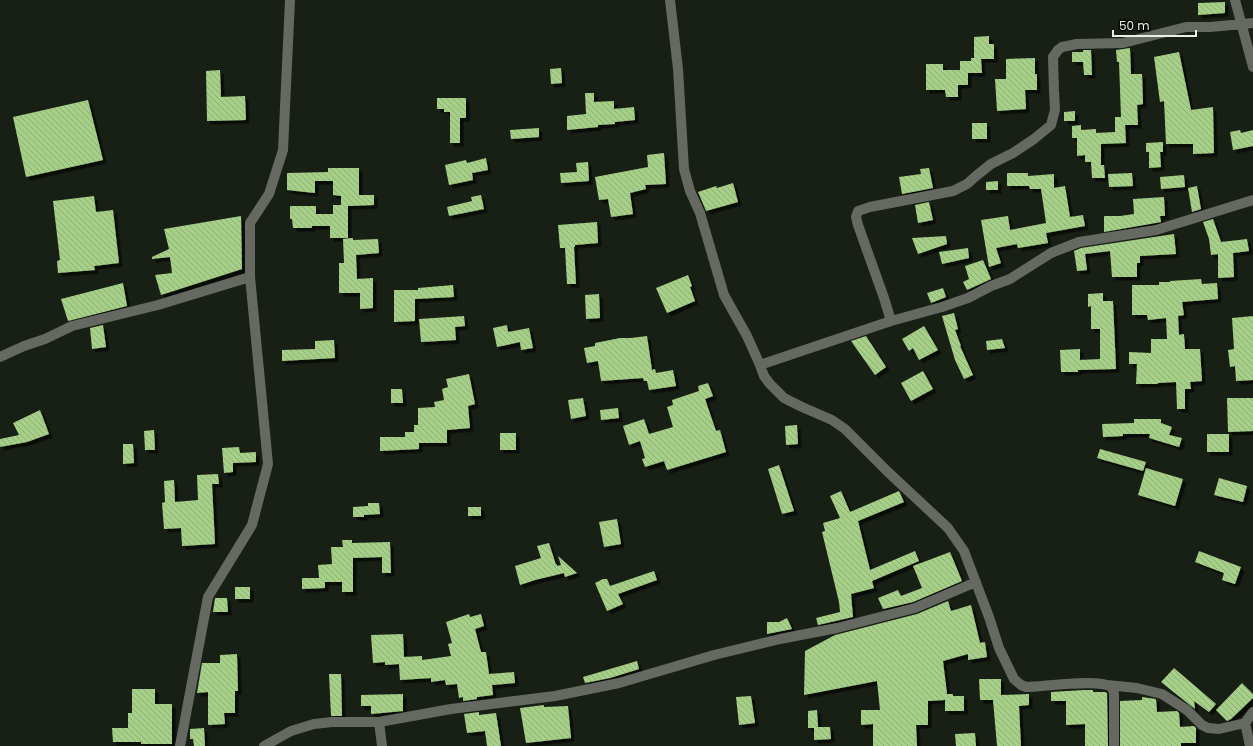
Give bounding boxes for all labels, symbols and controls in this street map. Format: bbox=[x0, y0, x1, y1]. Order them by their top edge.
scale bar bbox=[1113, 12, 1196, 38]
text: 50 m bbox=[1119, 17, 1150, 34]

